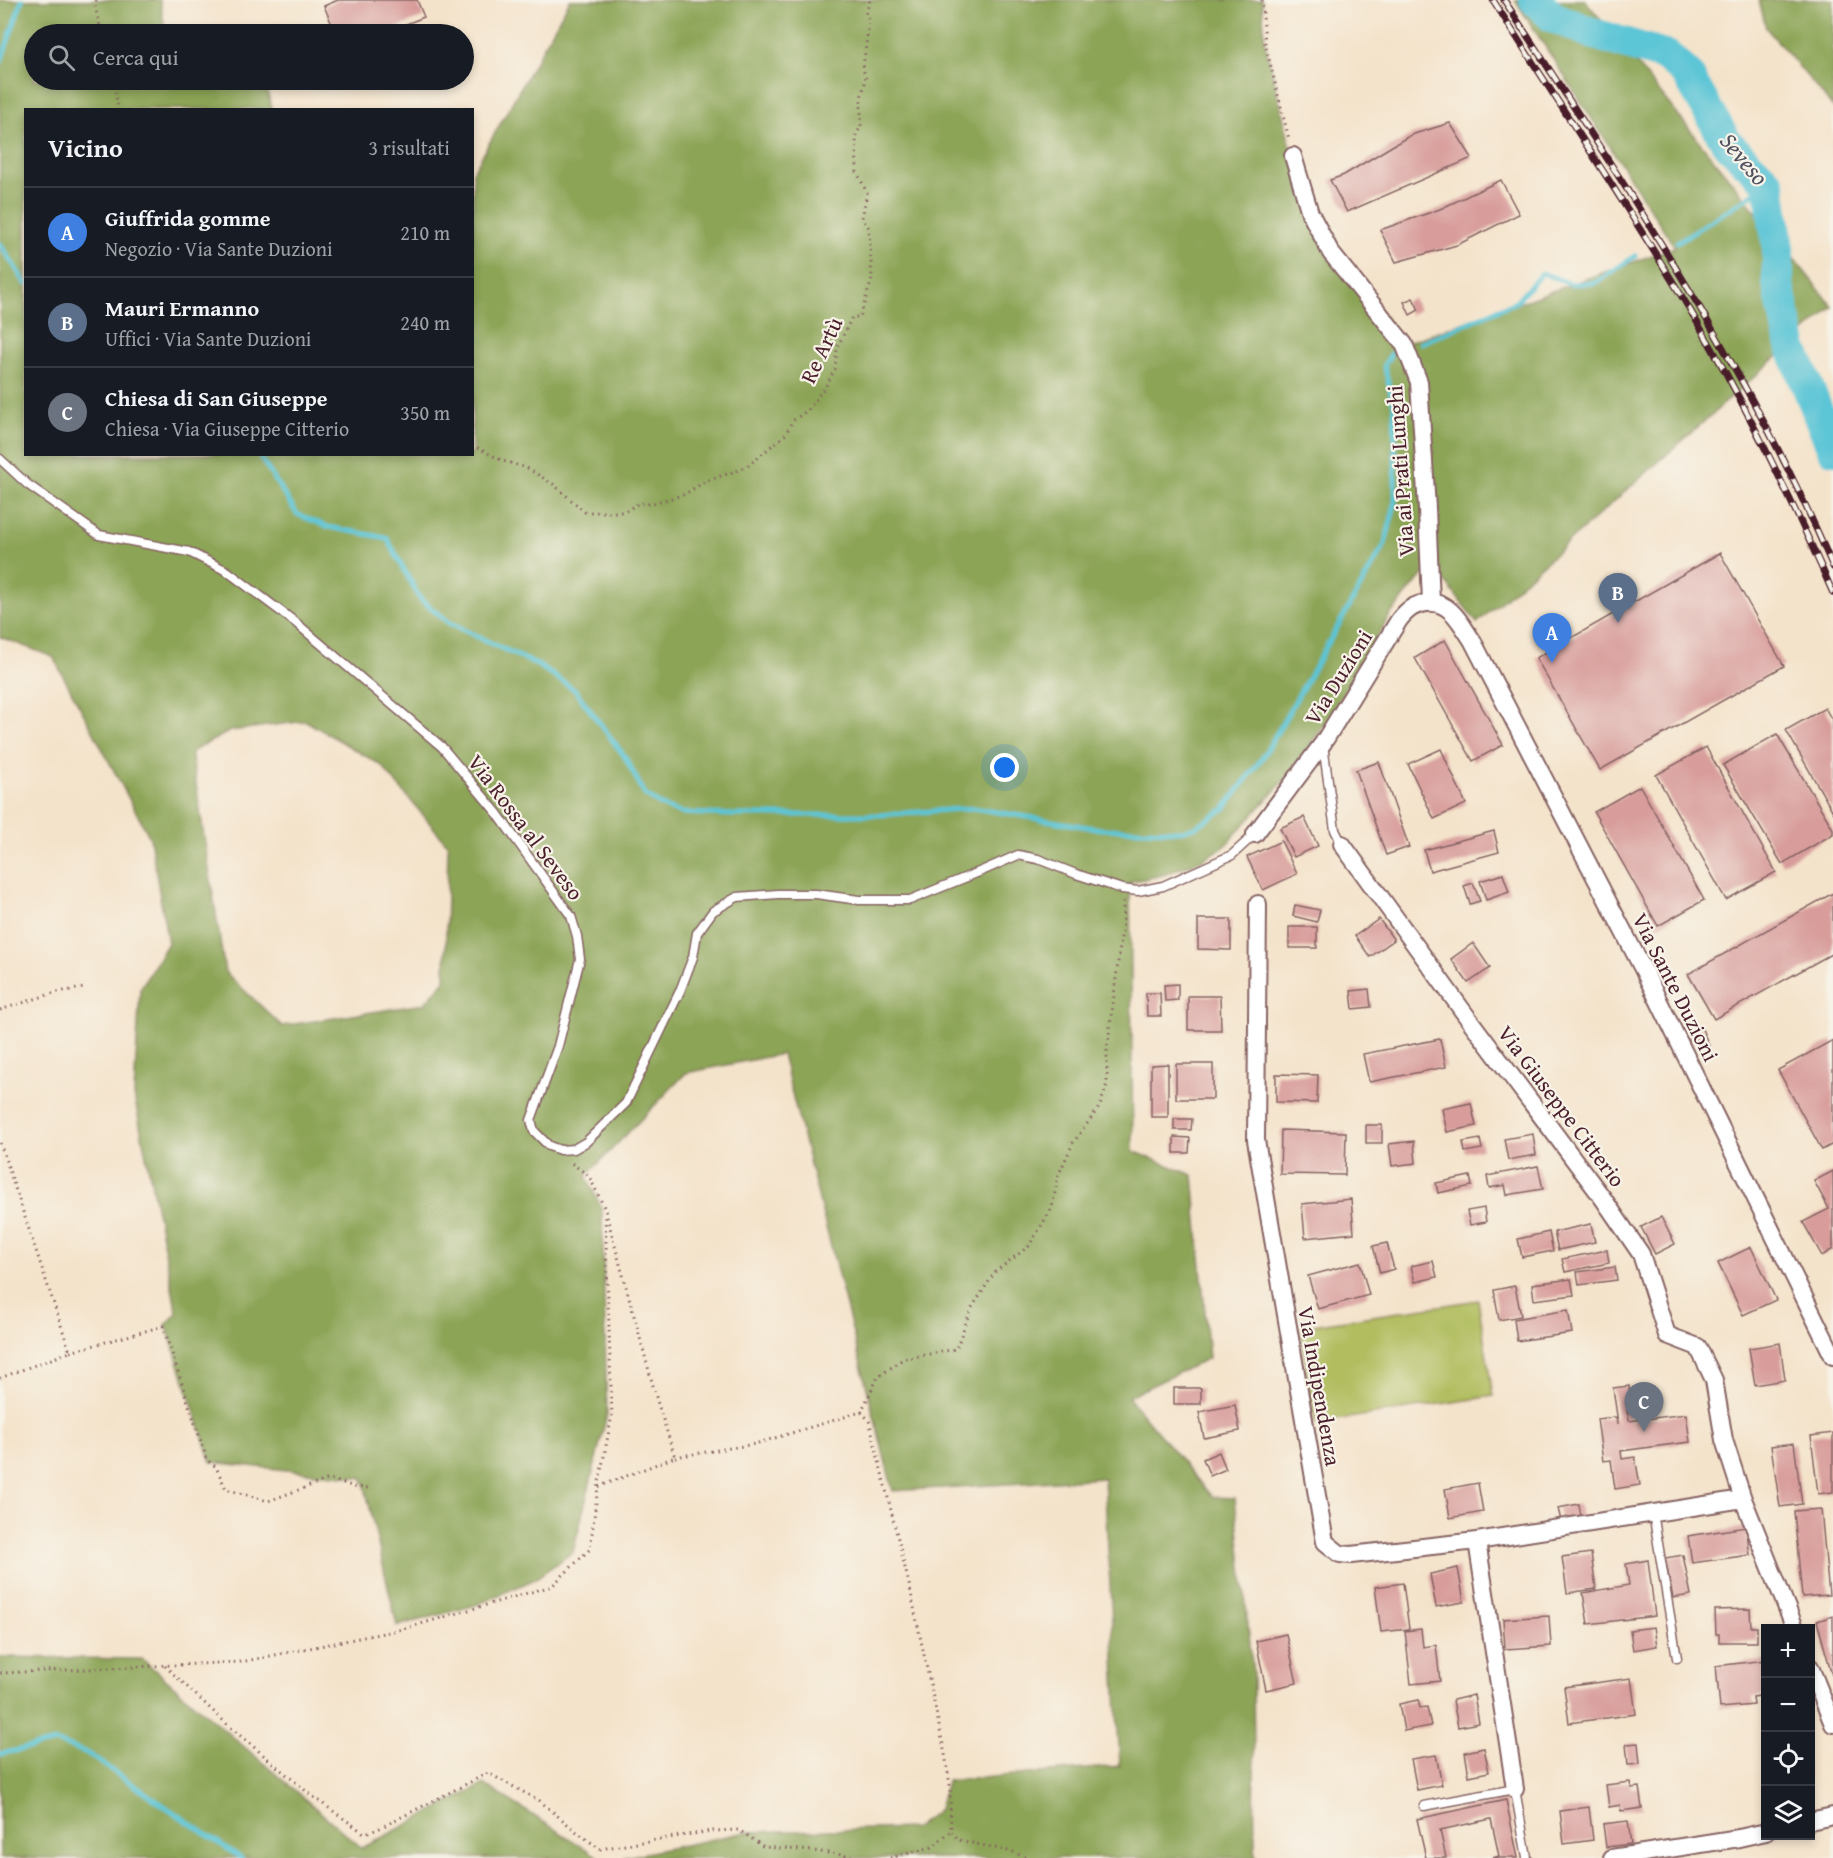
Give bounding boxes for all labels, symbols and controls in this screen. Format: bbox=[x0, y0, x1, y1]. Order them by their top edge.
search box bbox=[24, 24, 474, 90]
icon: search bbox=[45, 41, 78, 74]
text: Cerca qui bbox=[93, 41, 179, 73]
water label: Seveso bbox=[1712, 125, 1777, 193]
text: Vicino bbox=[48, 128, 123, 167]
text: 3 risultati bbox=[369, 133, 450, 162]
text: Giuffrida gomme bbox=[105, 202, 271, 234]
text: A bbox=[61, 218, 74, 247]
text: 210 m bbox=[400, 218, 450, 247]
text: Negozio · Via Sante Duzioni bbox=[105, 234, 333, 263]
text: Mauri Ermanno bbox=[105, 292, 259, 324]
text: B bbox=[61, 308, 74, 337]
text: 240 m bbox=[400, 308, 450, 337]
street label: Re Artù bbox=[792, 311, 850, 388]
text: Uffici · Via Sante Duzioni bbox=[105, 324, 311, 353]
text: Chiesa di San Giuseppe bbox=[105, 382, 328, 414]
street label: Via ai Prati Lunghi bbox=[1378, 384, 1422, 558]
text: C bbox=[62, 398, 73, 427]
text: 350 m bbox=[400, 398, 450, 427]
text: Chiesa · Via Giuseppe Citterio bbox=[105, 414, 349, 443]
pin: B bbox=[1598, 574, 1638, 623]
pin: A bbox=[1532, 614, 1572, 663]
street label: Via Duzioni bbox=[1296, 623, 1380, 731]
street label: Via Rossa al Seveso bbox=[460, 747, 592, 907]
your location bbox=[990, 753, 1019, 782]
street label: Via Sante Duzioni bbox=[1625, 907, 1727, 1067]
street label: Via Giuseppe Citterio bbox=[1490, 1018, 1634, 1194]
street label: Via Indipendenza bbox=[1290, 1304, 1350, 1469]
pin: C bbox=[1624, 1382, 1664, 1432]
map controls bbox=[1761, 1624, 1815, 1840]
button: + bbox=[1761, 1624, 1815, 1678]
button: − bbox=[1761, 1678, 1815, 1732]
button: locate bbox=[1761, 1732, 1815, 1786]
button: layers bbox=[1761, 1786, 1815, 1840]

